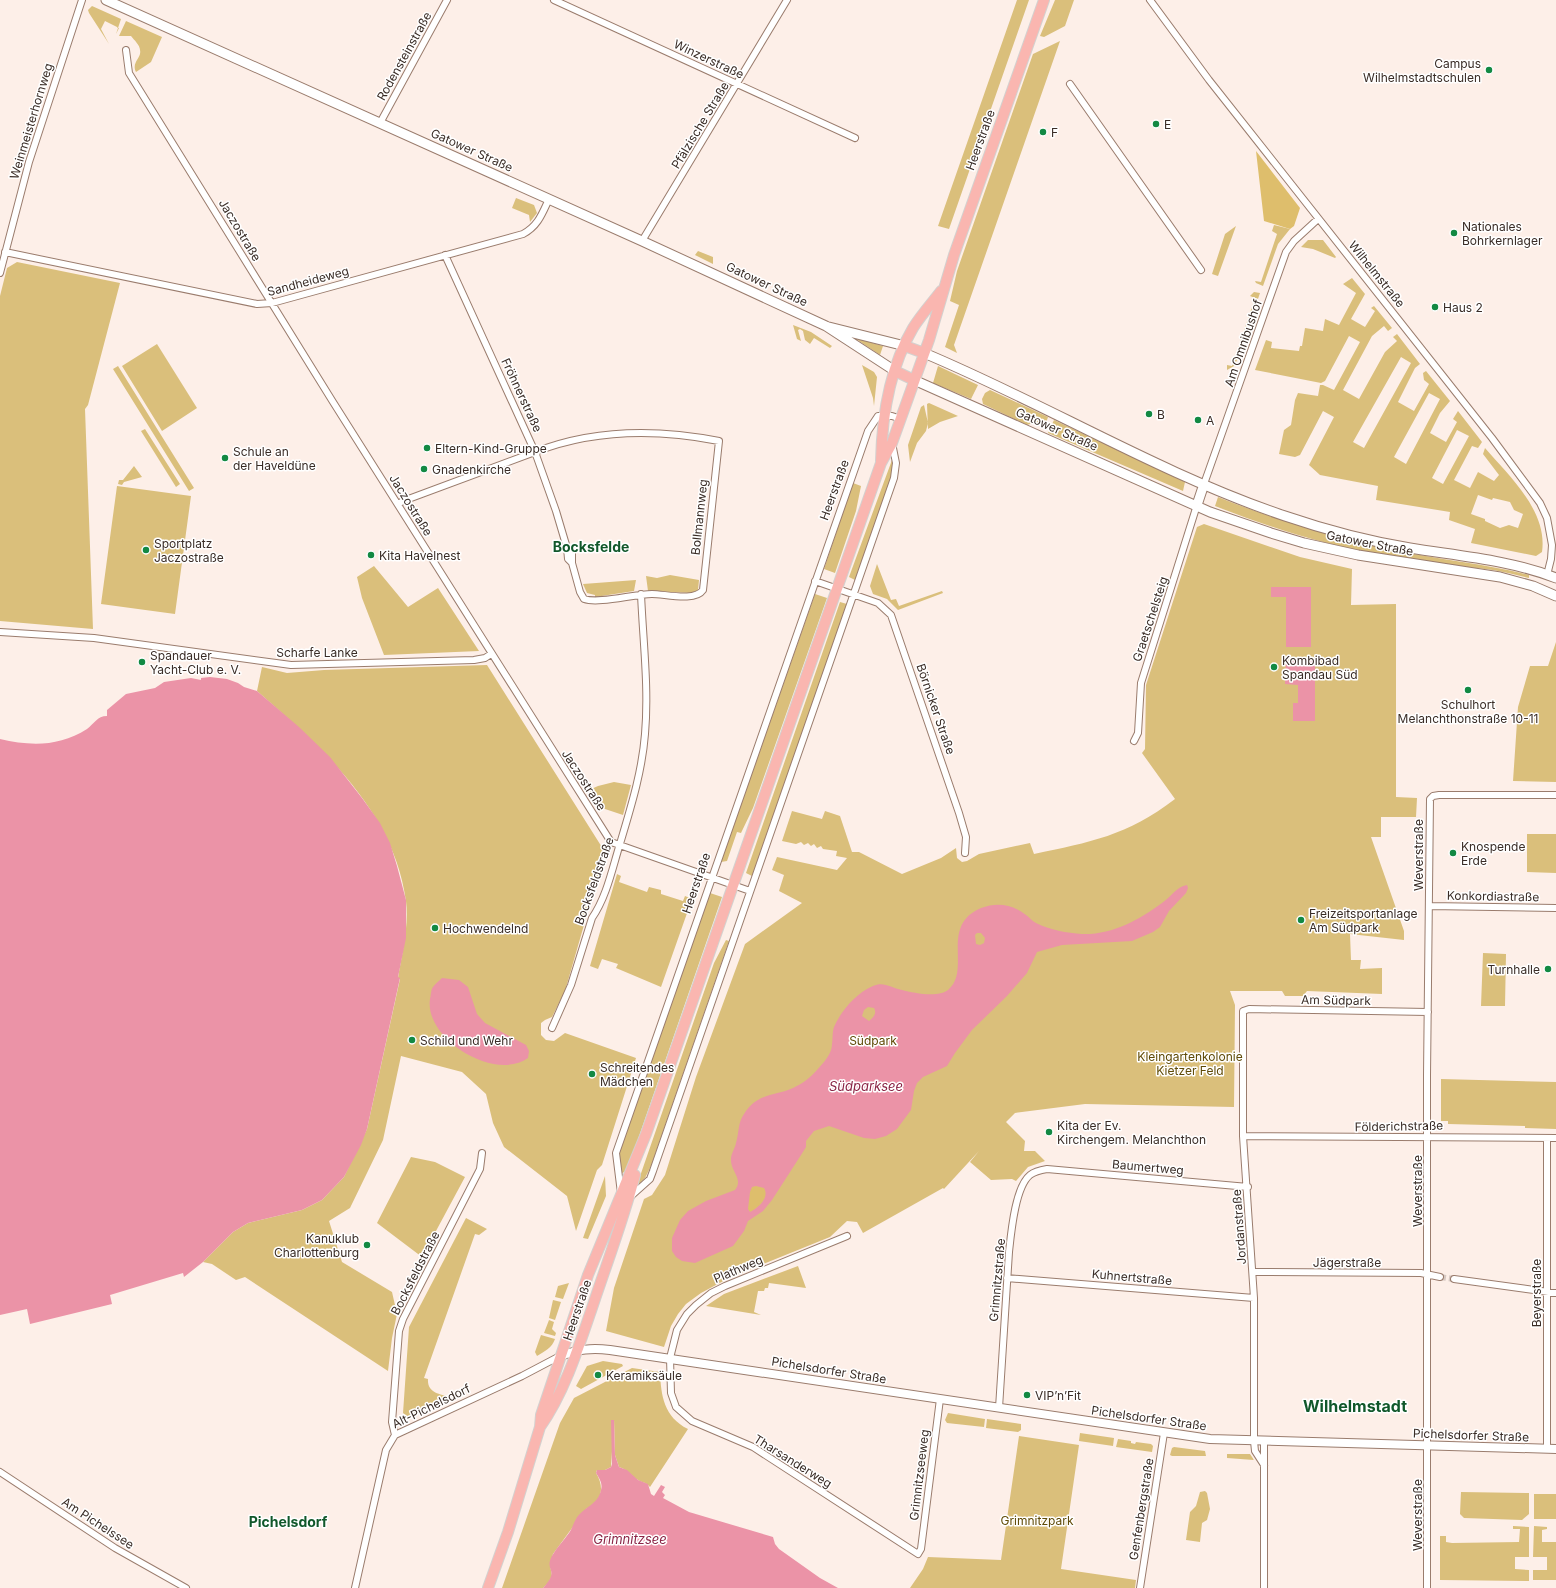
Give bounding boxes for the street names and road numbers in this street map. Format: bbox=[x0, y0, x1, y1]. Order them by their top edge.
street label: Rodensteinstraße bbox=[373, 9, 435, 103]
street label: Winzerstraße bbox=[672, 36, 746, 82]
street label: Weinmeisterhornweg bbox=[6, 61, 56, 181]
street label: Pfälzische Straße bbox=[668, 79, 732, 171]
street label: Heerstraße bbox=[962, 108, 998, 172]
street label: Gatower Straße bbox=[429, 125, 515, 175]
street label: Jaczostraße bbox=[216, 196, 264, 264]
street label: Wilhelmstraße bbox=[1346, 238, 1408, 310]
street label: Gatower Straße bbox=[724, 259, 810, 309]
street label: Sandheideweg bbox=[266, 263, 350, 299]
street label: Am Omnibushof bbox=[1221, 297, 1265, 389]
street label: Fröhnerstraße bbox=[498, 356, 546, 434]
street label: Gatower Straße bbox=[1014, 404, 1100, 454]
street label: Heerstraße bbox=[816, 458, 852, 522]
street label: Jaczostraße bbox=[386, 471, 436, 539]
street label: Bollmannweg bbox=[688, 478, 710, 556]
street label: Gatower Straße bbox=[1325, 527, 1415, 559]
street label: Graetschelsteig bbox=[1129, 575, 1171, 663]
street label: Scharfe Lanke bbox=[276, 645, 358, 660]
street label: Börnicker Straße bbox=[913, 662, 959, 756]
street label: Jaczostraße bbox=[559, 747, 609, 813]
street label: Weverstraße bbox=[1411, 819, 1426, 891]
street label: Bocksfeldstraße bbox=[571, 835, 617, 927]
street label: Heerstraße bbox=[679, 851, 713, 915]
street label: Konkordiastraße bbox=[1447, 888, 1539, 904]
street label: Am Südpark bbox=[1301, 992, 1371, 1008]
street label: Földerichstraße bbox=[1355, 1118, 1443, 1134]
street label: Weverstraße bbox=[1410, 1155, 1425, 1227]
street label: Baumertweg bbox=[1111, 1156, 1185, 1178]
street label: Jordanstraße bbox=[1229, 1189, 1249, 1265]
street label: Bocksfeldstraße bbox=[387, 1229, 443, 1317]
street label: Grimnitzstraße bbox=[986, 1238, 1008, 1322]
street label: Plathweg bbox=[711, 1252, 765, 1286]
street label: Jägerstraße bbox=[1313, 1255, 1381, 1270]
street label: Beyerstraße bbox=[1529, 1259, 1544, 1327]
street label: Kuhnertstraße bbox=[1091, 1266, 1173, 1288]
street label: Heerstraße bbox=[560, 1278, 594, 1342]
street label: Pichelsdorfer Straße bbox=[770, 1353, 888, 1387]
street label: Alt-Pichelsdorf bbox=[389, 1380, 473, 1431]
street label: Pichelsdorfer Straße bbox=[1090, 1402, 1208, 1434]
street label: Pichelsdorfer Straße bbox=[1413, 1425, 1529, 1445]
street label: Grimnitzseeweg bbox=[906, 1429, 932, 1521]
street label: Tharsanderweg bbox=[751, 1431, 835, 1491]
street label: Genfenbergstraße bbox=[1126, 1457, 1156, 1561]
street label: Weverstraße bbox=[1410, 1479, 1425, 1551]
street label: Am Pichelssee bbox=[59, 1494, 137, 1552]

